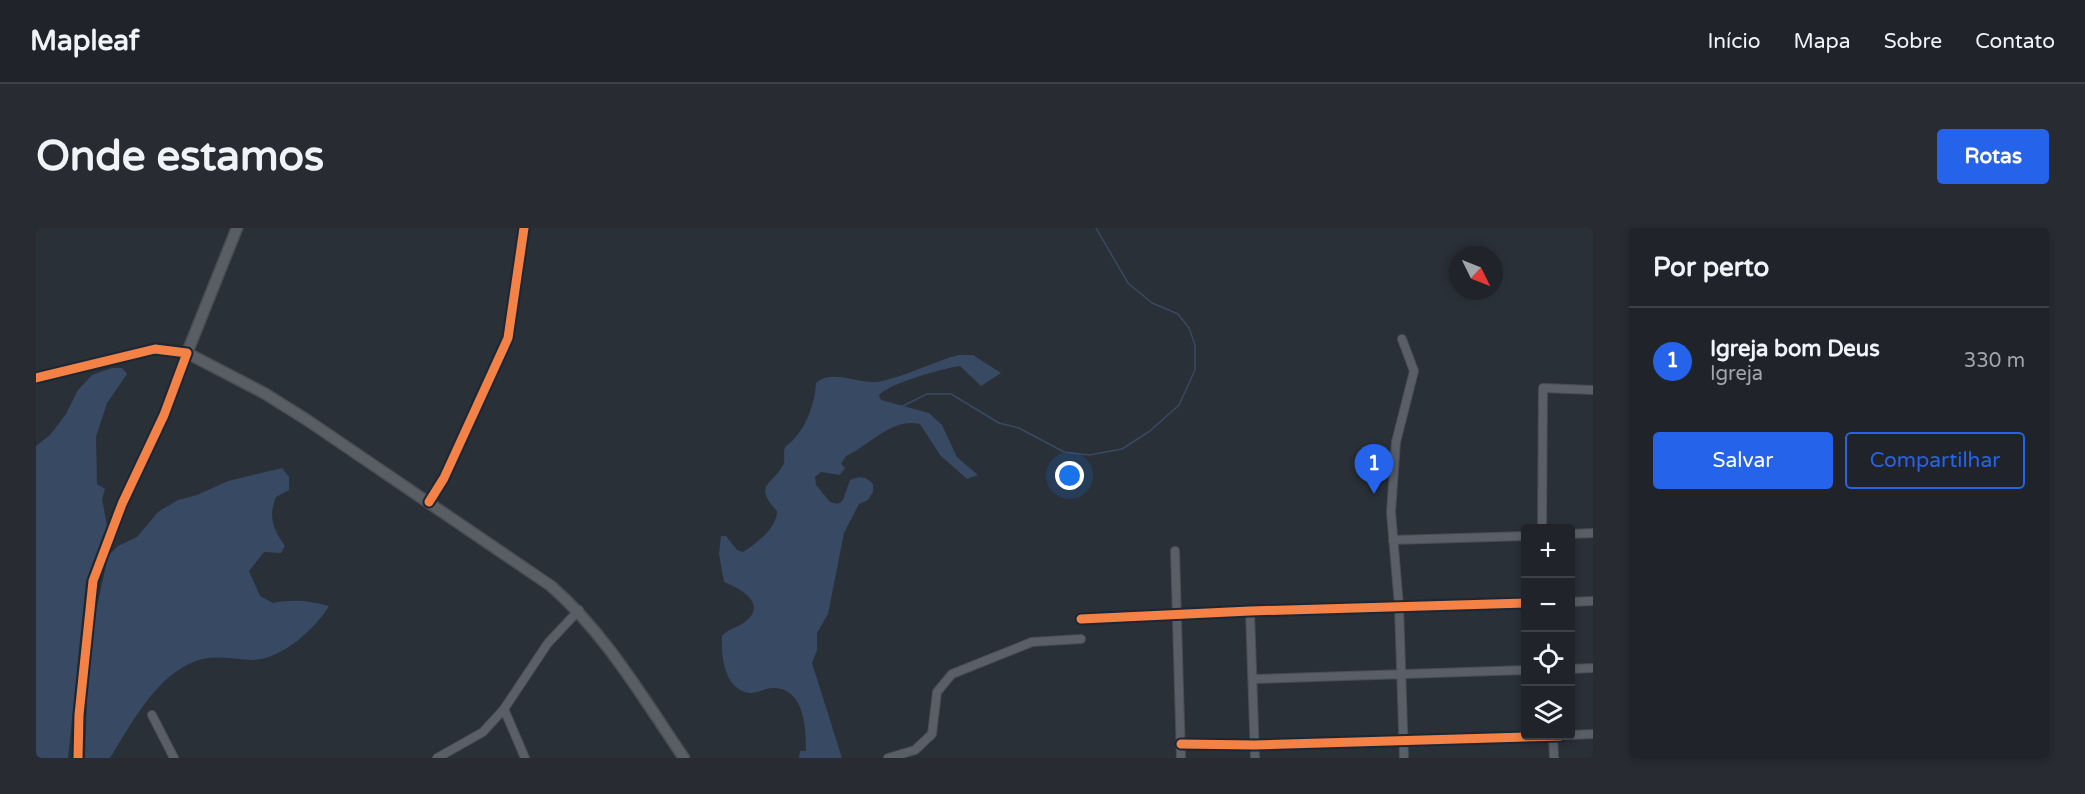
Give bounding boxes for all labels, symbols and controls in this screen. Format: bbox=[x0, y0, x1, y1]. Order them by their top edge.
text: Mapleaf bbox=[30, 24, 139, 58]
text: Início bbox=[1708, 29, 1760, 54]
text: Mapa bbox=[1793, 29, 1851, 54]
text: Sobre bbox=[1884, 29, 1942, 54]
text: Contato bbox=[1975, 29, 2055, 54]
button: Rotas bbox=[1937, 129, 2049, 184]
text: Onde estamos bbox=[36, 131, 324, 182]
north arrow bbox=[1449, 246, 1503, 300]
text: Por perto bbox=[1653, 252, 1769, 283]
text: Igreja bom Deus bbox=[1710, 336, 1880, 362]
text: 1 bbox=[1666, 349, 1679, 373]
text: 330 m bbox=[1964, 349, 2025, 373]
text: Igreja bbox=[1710, 362, 1763, 386]
button: Salvar bbox=[1653, 432, 1833, 489]
button: Compartilhar bbox=[1845, 432, 2025, 489]
pin: 1 bbox=[1354, 444, 1394, 494]
your location bbox=[1055, 461, 1084, 490]
map controls bbox=[1521, 524, 1575, 740]
button: + bbox=[1521, 524, 1575, 578]
button: − bbox=[1521, 578, 1575, 632]
button: locate bbox=[1521, 632, 1575, 686]
button: layers bbox=[1521, 686, 1575, 740]

